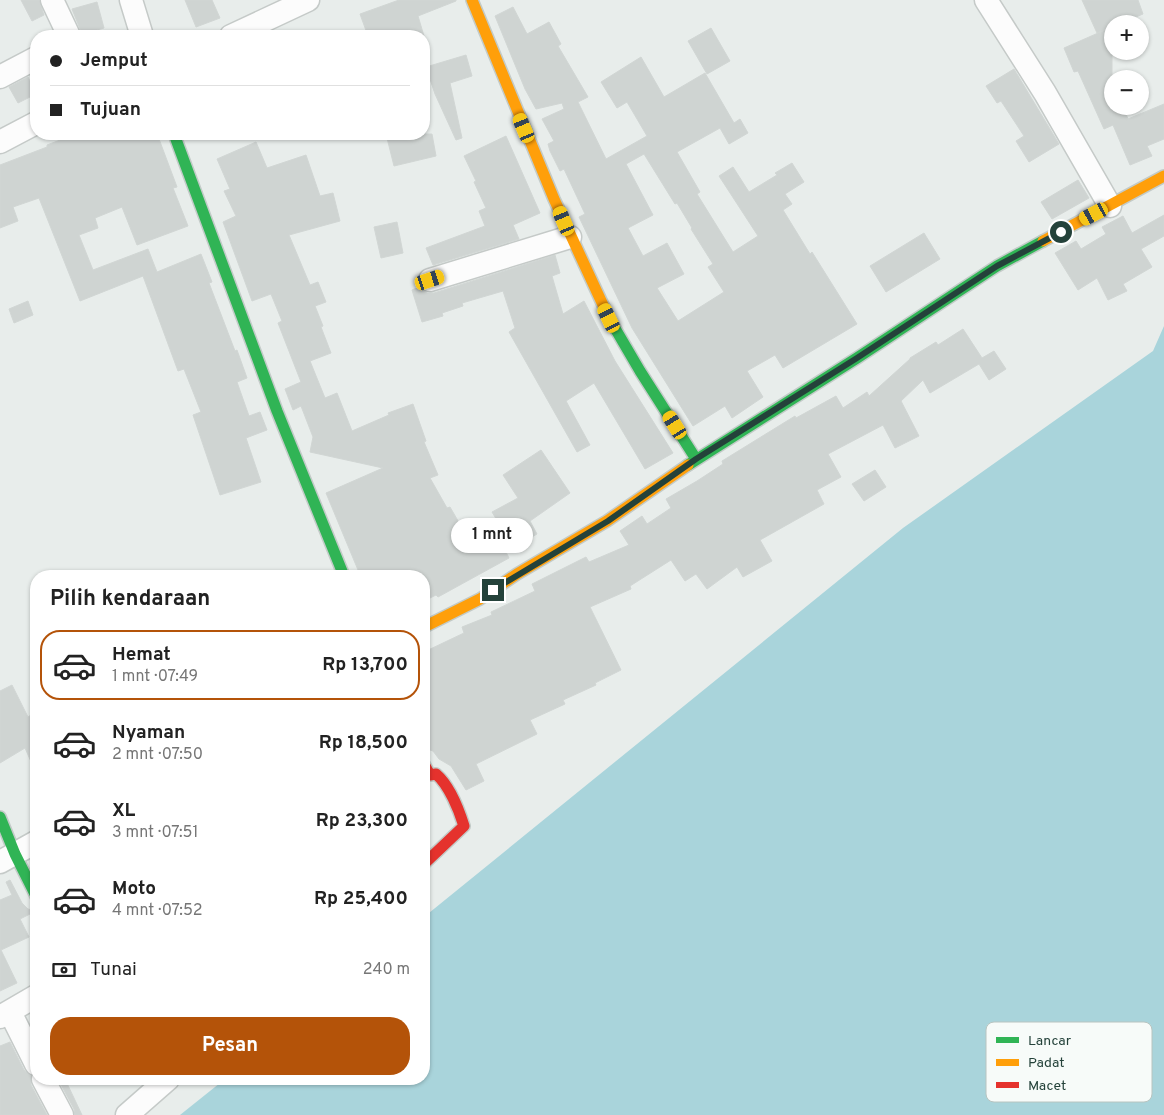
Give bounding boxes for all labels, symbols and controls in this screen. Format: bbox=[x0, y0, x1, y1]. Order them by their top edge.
map controls bbox=[1104, 15, 1149, 115]
button: + bbox=[1104, 15, 1149, 60]
text: Jemput bbox=[80, 49, 148, 73]
button: − bbox=[1104, 70, 1149, 115]
text: Tujuan bbox=[80, 98, 141, 122]
car bbox=[511, 111, 536, 145]
car bbox=[1077, 200, 1110, 228]
car bbox=[551, 204, 576, 238]
route start bbox=[1050, 221, 1072, 243]
car bbox=[413, 268, 446, 292]
car bbox=[595, 301, 622, 335]
car bbox=[660, 408, 689, 442]
callout: 1 mnt bbox=[452, 518, 534, 552]
text: 1 mnt bbox=[472, 525, 512, 545]
route end bbox=[482, 579, 504, 601]
text: Pilih kendaraan bbox=[50, 586, 210, 613]
icon: car bbox=[52, 643, 97, 688]
text: Hemat bbox=[112, 643, 171, 667]
text: Rp 13,700 bbox=[322, 653, 408, 677]
text: 1 mnt · 07:49 bbox=[112, 667, 198, 687]
icon: car bbox=[52, 721, 97, 766]
text: Nyaman bbox=[112, 721, 185, 745]
text: Rp 18,500 bbox=[319, 731, 408, 755]
text: 2 mnt · 07:50 bbox=[112, 745, 203, 765]
icon: car bbox=[52, 799, 97, 844]
text: XL bbox=[112, 799, 135, 823]
text: Rp 23,300 bbox=[316, 809, 408, 833]
text: 3 mnt · 07:51 bbox=[112, 823, 199, 843]
icon: car bbox=[52, 877, 97, 922]
text: Moto bbox=[112, 877, 156, 901]
text: Rp 25,400 bbox=[314, 887, 408, 911]
text: 4 mnt · 07:52 bbox=[112, 901, 203, 921]
icon: cash bbox=[50, 956, 78, 984]
text: Tunai bbox=[90, 958, 137, 982]
text: 240 m bbox=[363, 960, 410, 980]
button: Pesan bbox=[50, 1017, 410, 1075]
legend bbox=[986, 1022, 1152, 1102]
text: Lancar bbox=[1028, 1033, 1072, 1050]
text: Padat bbox=[1028, 1055, 1064, 1072]
text: Macet bbox=[1028, 1078, 1066, 1095]

